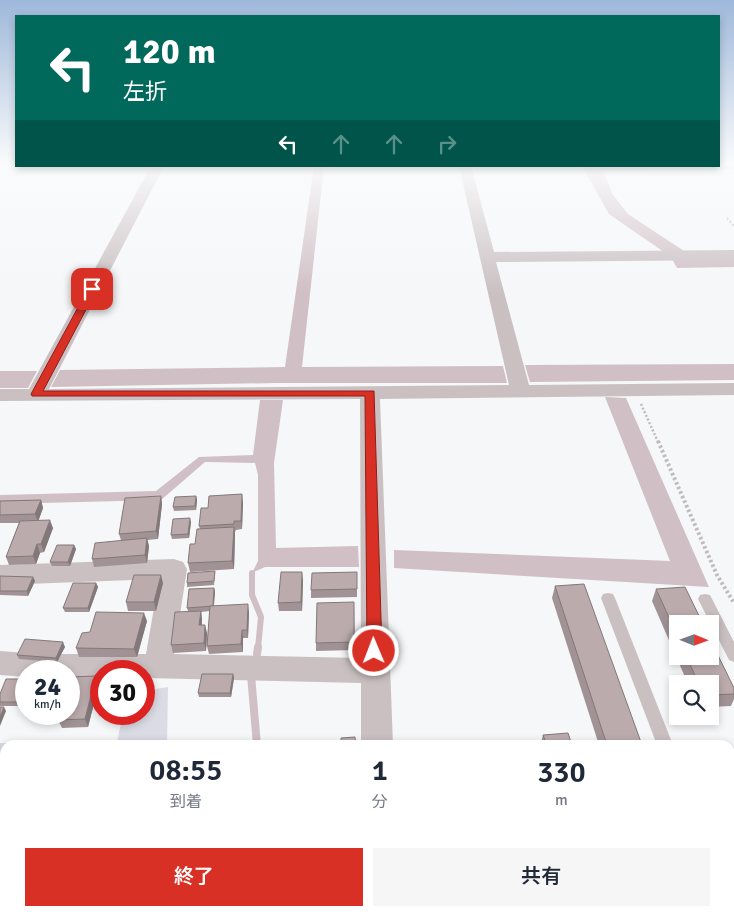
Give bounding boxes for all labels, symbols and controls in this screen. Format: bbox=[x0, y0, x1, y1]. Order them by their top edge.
text: 120 m bbox=[123, 30, 216, 73]
icon: left bbox=[40, 35, 105, 100]
text: 左折 bbox=[123, 78, 167, 105]
icon: left bbox=[274, 130, 302, 158]
icon: ahead bbox=[327, 130, 355, 158]
icon: ahead bbox=[380, 130, 408, 158]
icon: right bbox=[433, 130, 461, 158]
pin bbox=[71, 268, 113, 310]
icon: arrive bbox=[78, 275, 106, 303]
north arrow bbox=[669, 615, 719, 665]
map controls bbox=[669, 615, 719, 725]
position arrow bbox=[347, 624, 399, 676]
speed limit sign: 30 bbox=[90, 660, 155, 725]
text: 24 bbox=[34, 671, 61, 702]
button: search bbox=[669, 675, 719, 725]
text: km/h bbox=[34, 697, 61, 712]
text: 08:55 bbox=[149, 752, 222, 789]
text: 1 bbox=[372, 752, 388, 789]
text: 330 bbox=[537, 754, 586, 791]
text: m bbox=[555, 790, 568, 810]
text: 到着 bbox=[170, 792, 202, 812]
text: 分 bbox=[372, 792, 388, 812]
button: 終了 bbox=[25, 848, 363, 906]
button: 共有 bbox=[373, 848, 710, 906]

